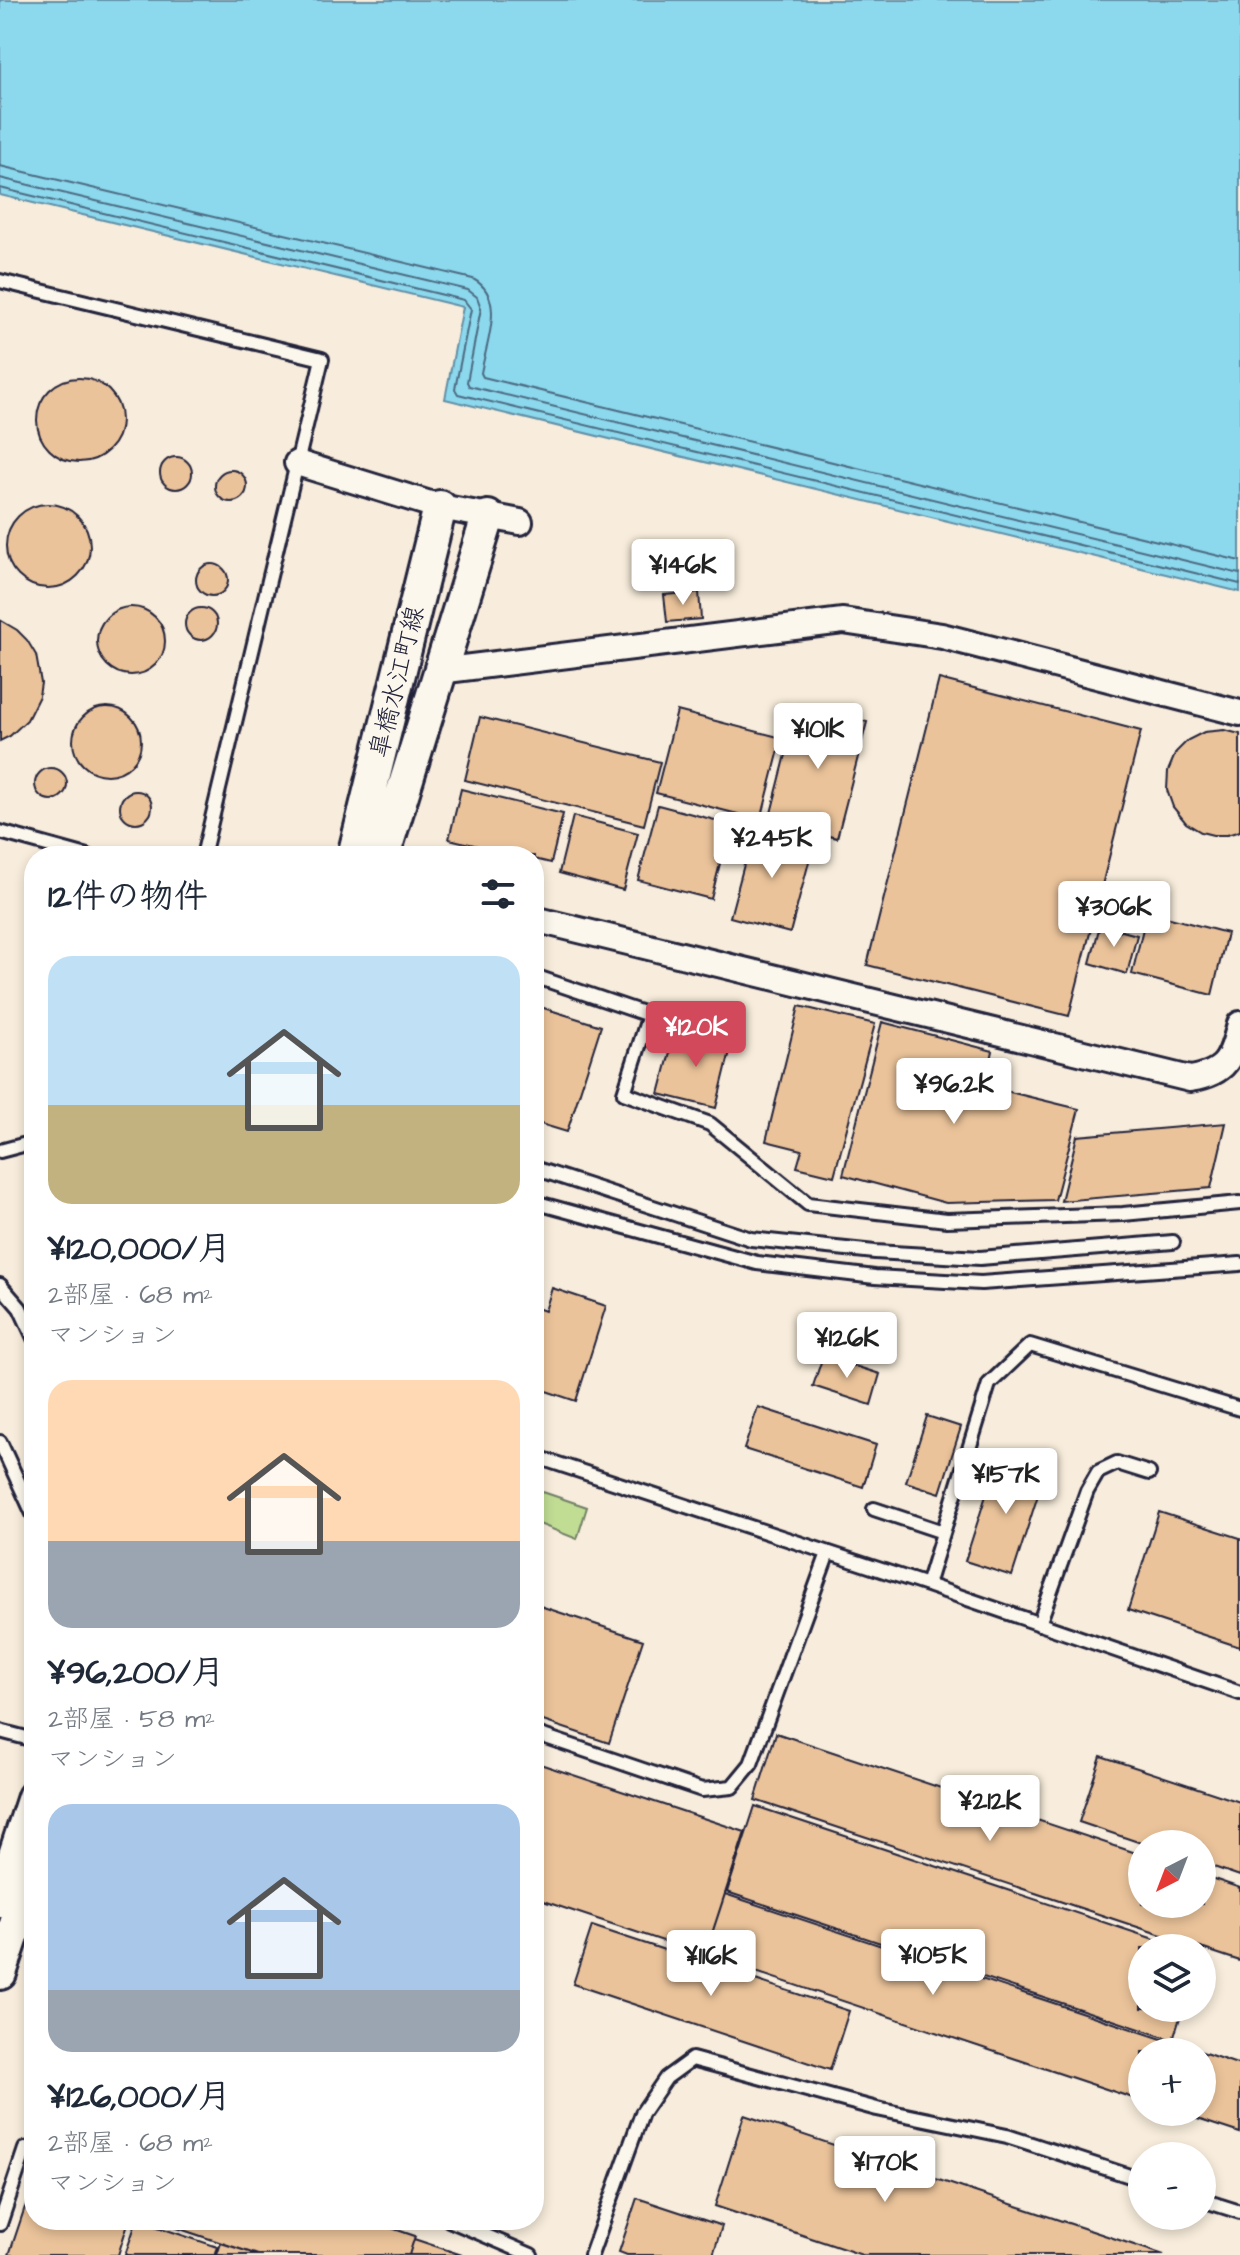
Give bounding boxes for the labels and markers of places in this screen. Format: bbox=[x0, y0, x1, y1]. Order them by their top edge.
pin: ¥146K bbox=[627, 539, 739, 607]
pin: ¥101K bbox=[762, 703, 874, 771]
pin: ¥245K bbox=[716, 812, 828, 880]
pin: ¥306K bbox=[1058, 881, 1170, 949]
pin: ¥120K bbox=[640, 1001, 752, 1069]
pin: ¥96.2K bbox=[889, 1058, 1019, 1126]
pin: ¥126K bbox=[791, 1312, 903, 1380]
pin: ¥157K bbox=[950, 1448, 1062, 1516]
pin: ¥212K bbox=[934, 1775, 1046, 1843]
pin: ¥105K bbox=[877, 1929, 989, 1997]
pin: ¥116K bbox=[655, 1930, 767, 1998]
pin: ¥170K bbox=[829, 2136, 941, 2204]

